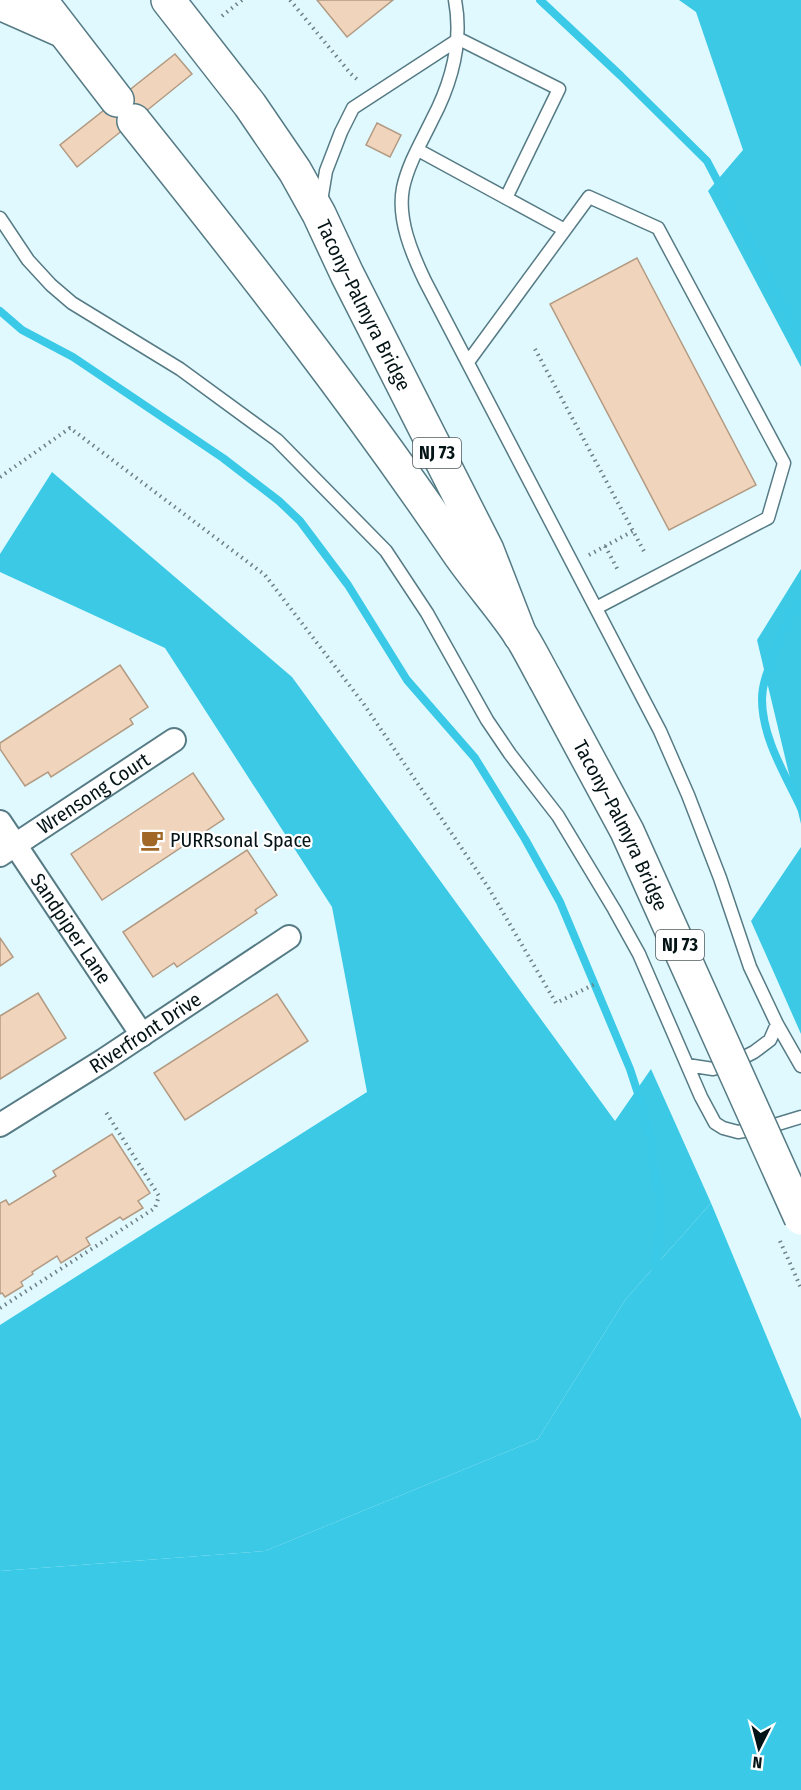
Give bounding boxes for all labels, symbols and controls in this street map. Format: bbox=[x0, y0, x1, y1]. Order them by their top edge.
street label: Tacony–Palmyra Bridge bbox=[311, 216, 416, 395]
road number: NJ 73 bbox=[413, 438, 461, 468]
street label: Tacony–Palmyra Bridge bbox=[568, 736, 673, 914]
street label: Wrensong Court bbox=[33, 747, 155, 839]
cafe icon: PURRsonal Space bbox=[139, 827, 165, 853]
place label: PURRsonal Space bbox=[170, 828, 311, 852]
street label: Sandpiper Lane bbox=[26, 869, 116, 988]
road number: NJ 73 bbox=[656, 930, 704, 960]
street label: Riverfront Drive bbox=[85, 987, 205, 1078]
north arrow bbox=[729, 1718, 789, 1778]
text: N bbox=[752, 1752, 763, 1772]

